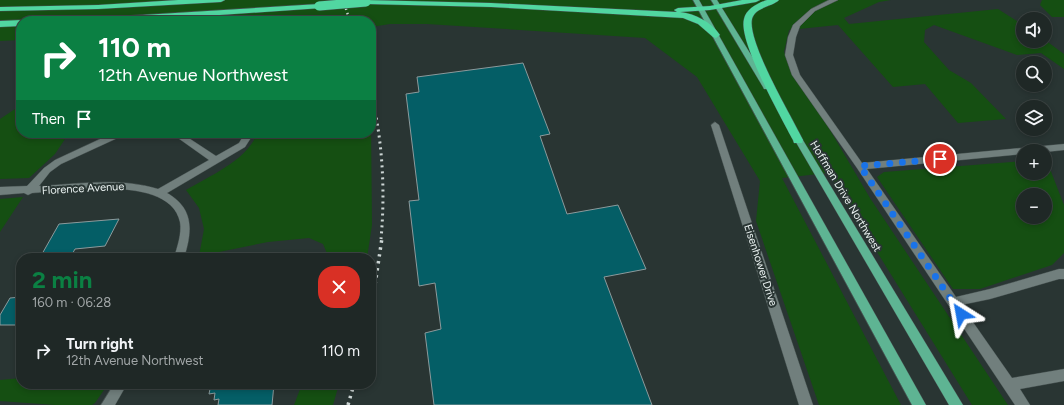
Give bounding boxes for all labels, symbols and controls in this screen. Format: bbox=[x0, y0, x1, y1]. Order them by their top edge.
map controls bbox=[1016, 12, 1052, 224]
button: sound bbox=[1016, 12, 1052, 48]
text: 110 m bbox=[98, 30, 171, 64]
icon: right bbox=[32, 32, 84, 84]
button: search bbox=[1016, 56, 1052, 92]
text: 12th Avenue Northwest bbox=[98, 64, 288, 86]
button: layers bbox=[1016, 100, 1052, 136]
icon: arrive bbox=[73, 108, 95, 130]
text: Then bbox=[32, 110, 65, 128]
street label: Hoffman Drive Northwest bbox=[807, 138, 884, 254]
pin bbox=[923, 142, 957, 176]
button: + bbox=[1016, 144, 1052, 180]
icon: arrive bbox=[929, 148, 951, 170]
street label: Florence Avenue bbox=[41, 180, 125, 197]
button: − bbox=[1016, 188, 1052, 224]
street label: Eisenhower Drive bbox=[741, 223, 780, 308]
text: 2 min bbox=[32, 265, 92, 294]
button: close bbox=[318, 266, 360, 308]
position arrow bbox=[940, 293, 982, 335]
text: 160 m · 06:28 bbox=[32, 295, 111, 310]
text: Turn right bbox=[66, 335, 134, 353]
icon: right bbox=[32, 340, 54, 362]
text: 110 m bbox=[322, 342, 360, 360]
text: 12th Avenue Northwest bbox=[66, 353, 203, 368]

